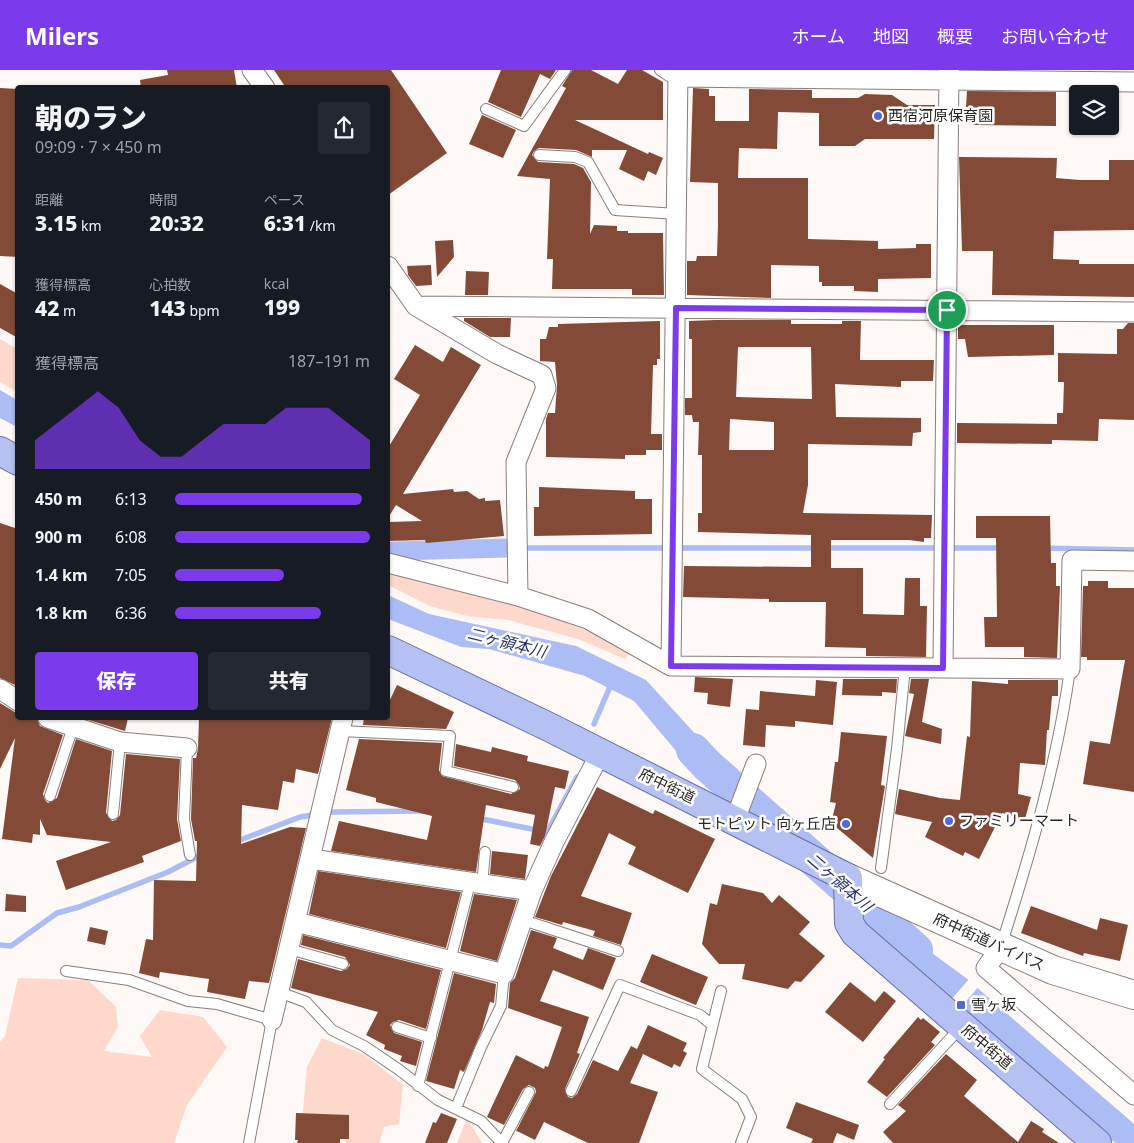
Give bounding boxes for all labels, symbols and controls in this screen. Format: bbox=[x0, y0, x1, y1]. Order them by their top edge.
text: Milers bbox=[25, 19, 99, 52]
text: ホーム bbox=[792, 24, 845, 48]
text: 地図 bbox=[873, 24, 909, 48]
text: 概要 bbox=[937, 24, 973, 48]
text: お問い合わせ bbox=[1001, 24, 1109, 48]
map controls bbox=[1069, 85, 1119, 135]
button: layers bbox=[1069, 85, 1119, 135]
text: 朝のラン bbox=[35, 98, 147, 136]
button: share bbox=[318, 102, 370, 154]
place label: 西宿河原保育園 bbox=[888, 105, 993, 125]
marker: 西宿河原保育園 bbox=[872, 110, 884, 122]
text: 09:09 · 7 × 450 m bbox=[35, 136, 162, 158]
text: 距離 bbox=[35, 190, 63, 209]
text: 時間 bbox=[149, 190, 177, 209]
text: ペース bbox=[264, 190, 305, 209]
text: 3.15 bbox=[35, 209, 77, 237]
text: 20:32 bbox=[149, 209, 204, 237]
text: 6:31 bbox=[264, 209, 306, 237]
text: km bbox=[77, 216, 102, 235]
text: /km bbox=[306, 216, 335, 235]
text: kcal bbox=[264, 274, 289, 293]
text: 獲得標高 bbox=[35, 275, 91, 294]
text: 心拍数 bbox=[149, 275, 191, 294]
pin bbox=[926, 289, 968, 331]
text: 199 bbox=[264, 293, 300, 321]
text: 42 bbox=[35, 294, 59, 322]
text: 143 bbox=[149, 294, 186, 322]
icon: arrive bbox=[933, 296, 961, 324]
text: m bbox=[59, 301, 76, 320]
text: bpm bbox=[186, 301, 220, 320]
text: 187–191 m bbox=[288, 350, 370, 372]
text: 獲得標高 bbox=[35, 352, 99, 374]
text: 450 m bbox=[35, 488, 82, 510]
text: 6:13 bbox=[115, 488, 147, 510]
text: 900 m bbox=[35, 526, 82, 548]
text: 6:08 bbox=[115, 526, 147, 548]
text: 1.4 km bbox=[35, 564, 87, 586]
text: 7:05 bbox=[115, 564, 147, 586]
text: 1.8 km bbox=[35, 602, 87, 624]
text: 6:36 bbox=[115, 602, 147, 624]
water label: 二ヶ領本川 bbox=[466, 622, 550, 663]
button: 保存 bbox=[35, 652, 198, 710]
button: 共有 bbox=[208, 652, 370, 710]
street label: 府中街道 bbox=[636, 763, 699, 807]
place label: ファミリーマート bbox=[959, 810, 1079, 830]
place label: モトピット 向ヶ丘店 bbox=[697, 813, 836, 833]
marker: ファミリーマート bbox=[943, 815, 955, 827]
marker: モトピット 向ヶ丘店 bbox=[840, 818, 852, 830]
water label: 二ヶ領本川 bbox=[803, 847, 879, 918]
street label: 府中街道バイパス bbox=[931, 908, 1048, 975]
place label: 雪ヶ坂 bbox=[971, 994, 1016, 1014]
marker: 雪ヶ坂 bbox=[955, 999, 967, 1011]
street label: 府中街道 bbox=[958, 1019, 1017, 1073]

